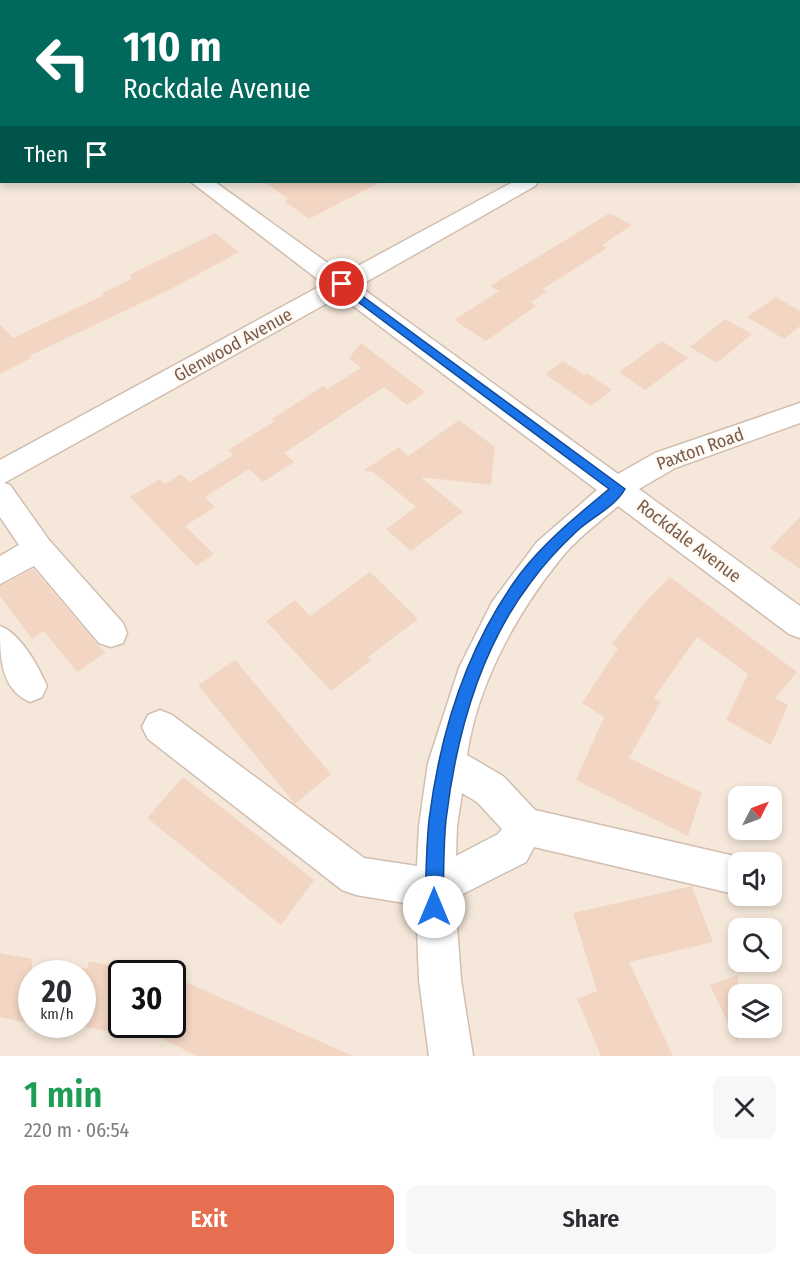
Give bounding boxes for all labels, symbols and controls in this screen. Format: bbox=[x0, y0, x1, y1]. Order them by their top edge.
text: 110 m bbox=[123, 22, 222, 72]
icon: left bbox=[24, 24, 102, 102]
text: Rockdale Avenue bbox=[123, 73, 311, 105]
icon: arrive bbox=[80, 138, 113, 171]
text: Then bbox=[24, 141, 68, 168]
pin bbox=[316, 258, 367, 309]
icon: arrive bbox=[325, 267, 358, 300]
street label: Glenwood Avenue bbox=[170, 303, 296, 387]
street label: Paxton Road bbox=[653, 423, 747, 475]
street label: Rockdale Avenue bbox=[632, 495, 746, 587]
north arrow bbox=[728, 786, 782, 840]
map controls bbox=[728, 786, 782, 1038]
button: sound bbox=[728, 852, 782, 906]
position arrow bbox=[402, 875, 466, 939]
button: search bbox=[728, 918, 782, 972]
speed limit sign: 30 bbox=[108, 960, 186, 1038]
text: 20 bbox=[42, 974, 72, 1010]
button: layers bbox=[728, 984, 782, 1038]
text: km/h bbox=[40, 1005, 74, 1023]
text: 1 min bbox=[24, 1073, 102, 1117]
button: close bbox=[713, 1076, 776, 1139]
text: 220 m · 06:54 bbox=[24, 1118, 129, 1142]
button: Exit bbox=[24, 1185, 394, 1254]
button: Share bbox=[406, 1185, 776, 1254]

